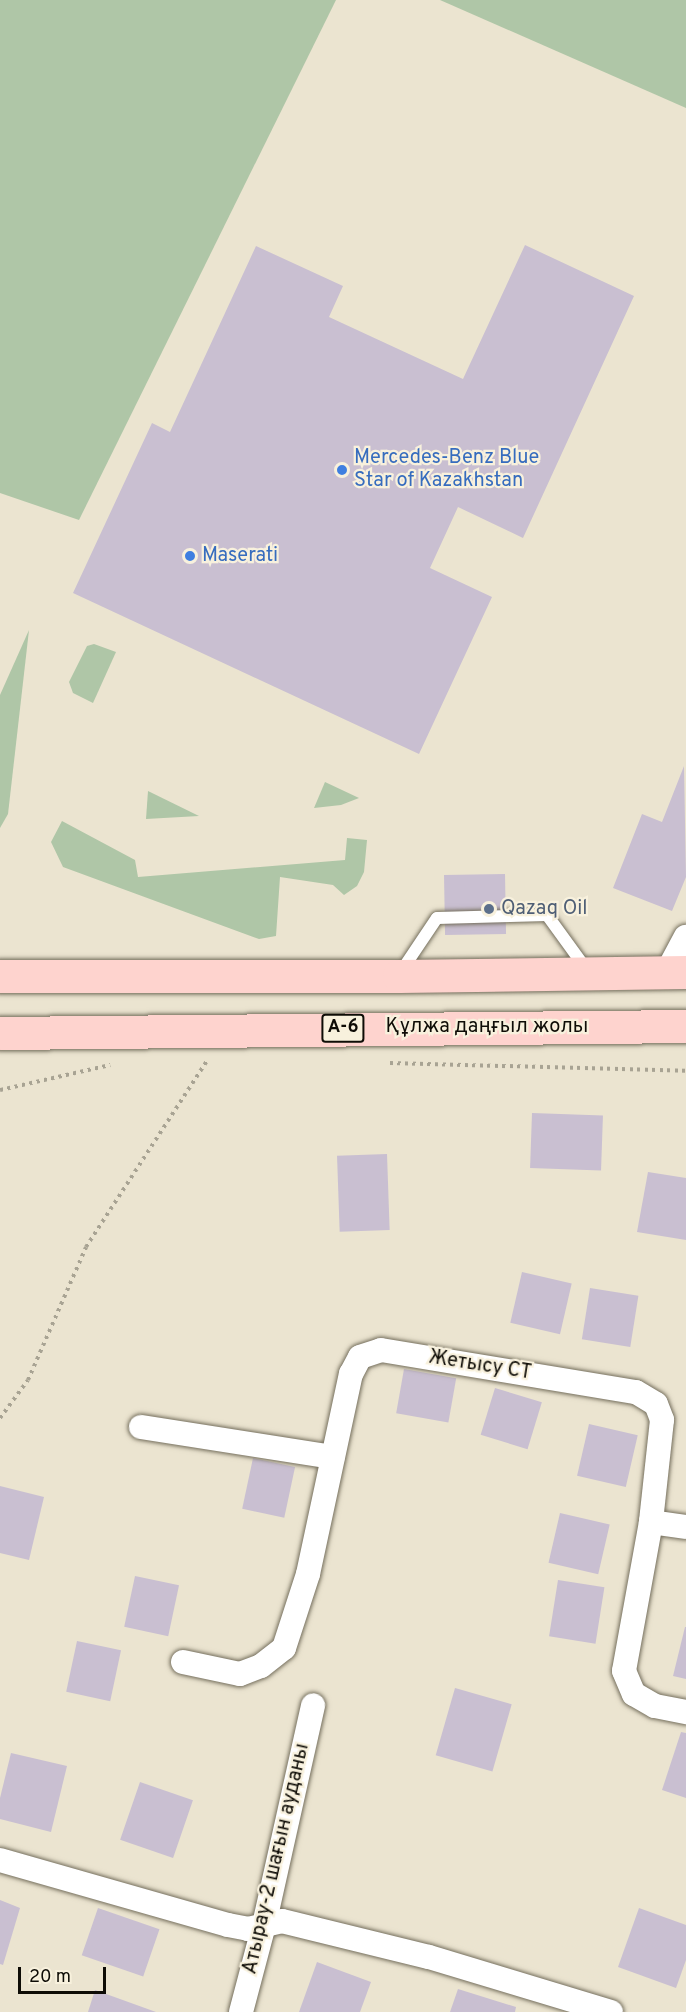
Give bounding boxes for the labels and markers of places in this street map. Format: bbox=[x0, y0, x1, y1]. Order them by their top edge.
place label: Mercedes-Benz Blue Star of Kazakhstan bbox=[354, 446, 539, 493]
marker: Mercedes-Benz Blue Star of Kazakhstan bbox=[335, 463, 349, 477]
place label: Maserati bbox=[202, 544, 278, 568]
marker: Maserati bbox=[183, 549, 197, 563]
place label: Qazaq Oil bbox=[501, 897, 588, 921]
marker: Qazaq Oil bbox=[482, 902, 496, 916]

